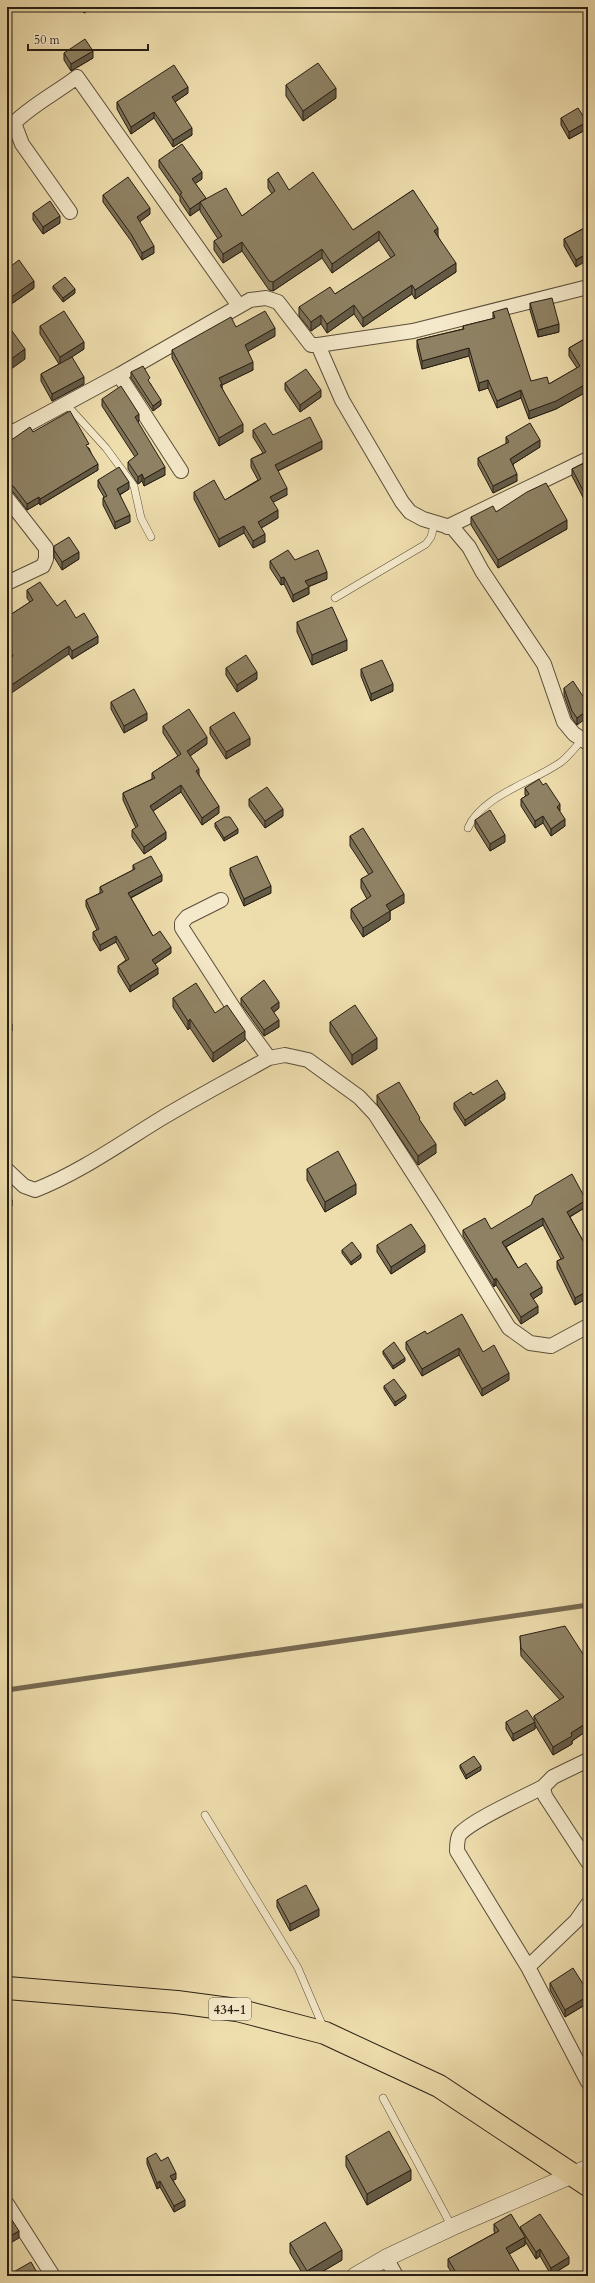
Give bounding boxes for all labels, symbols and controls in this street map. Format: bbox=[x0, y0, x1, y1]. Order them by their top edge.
scale bar bbox=[28, 26, 148, 52]
text: 50 m bbox=[34, 32, 61, 48]
road number: 434-1 bbox=[209, 1998, 251, 2020]

